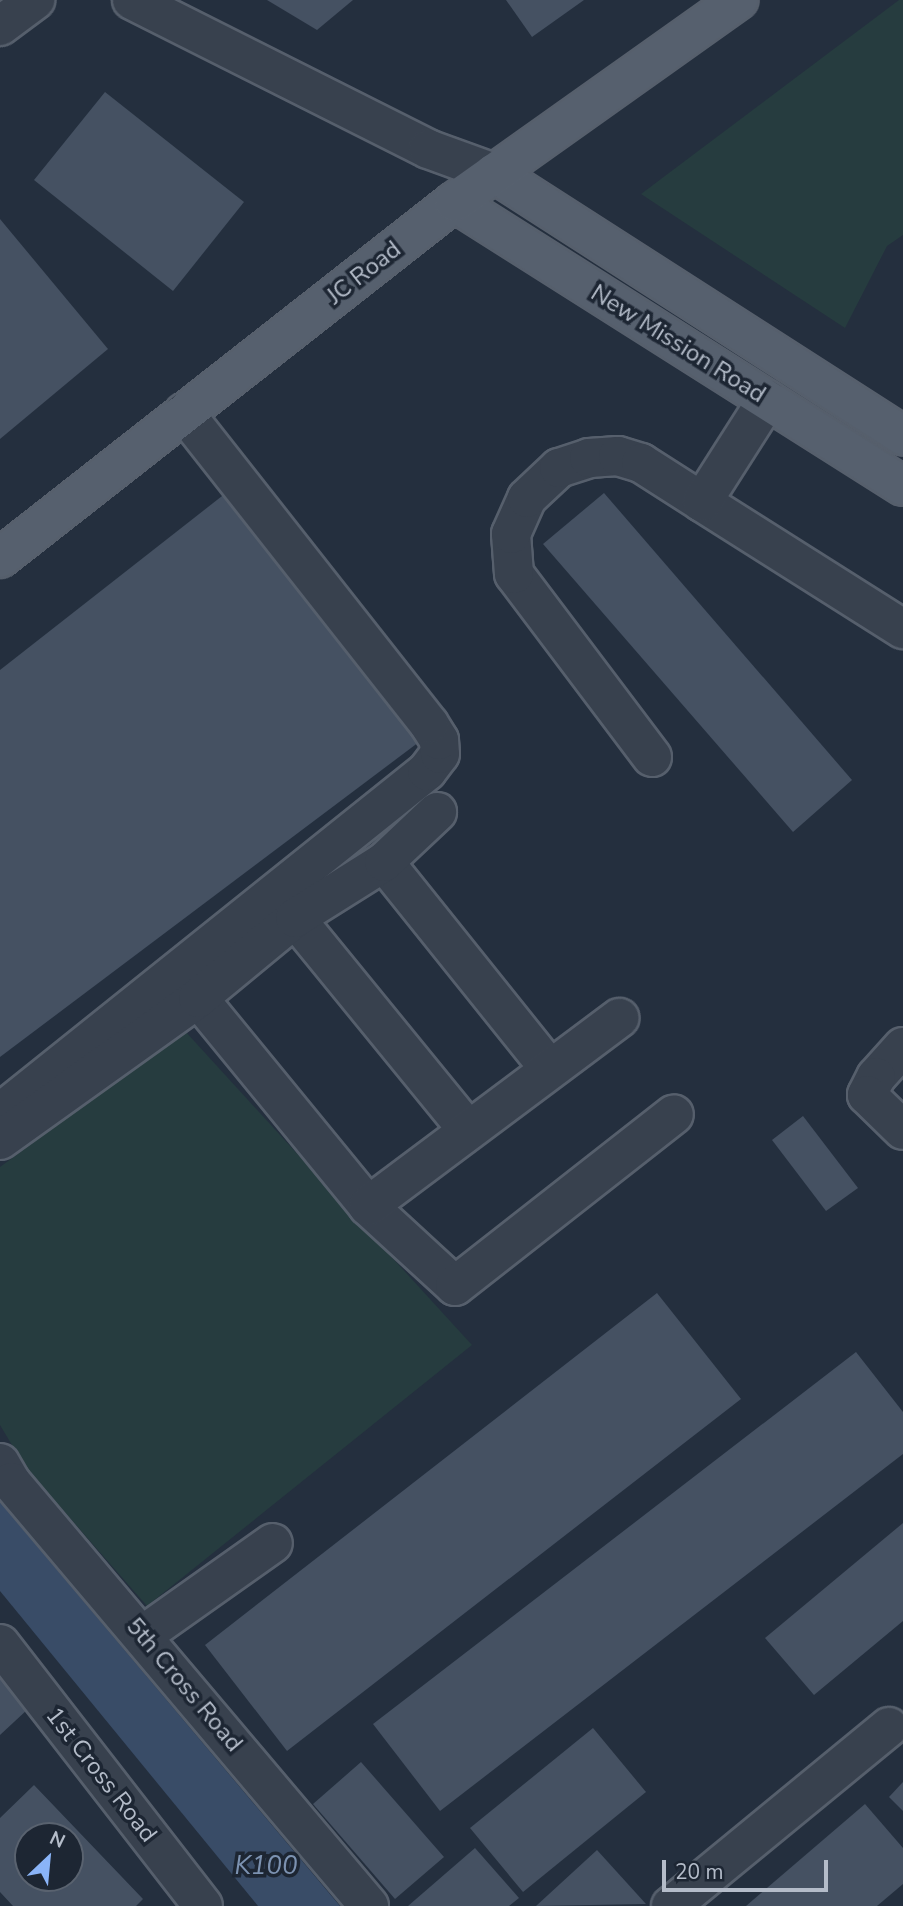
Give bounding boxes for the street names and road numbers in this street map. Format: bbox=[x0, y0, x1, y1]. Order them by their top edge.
street label: JC Road bbox=[321, 235, 407, 311]
street label: New Mission Road bbox=[585, 279, 771, 409]
street label: 5th Cross Road bbox=[120, 1612, 248, 1758]
street label: 1st Cross Road bbox=[39, 1702, 163, 1848]

